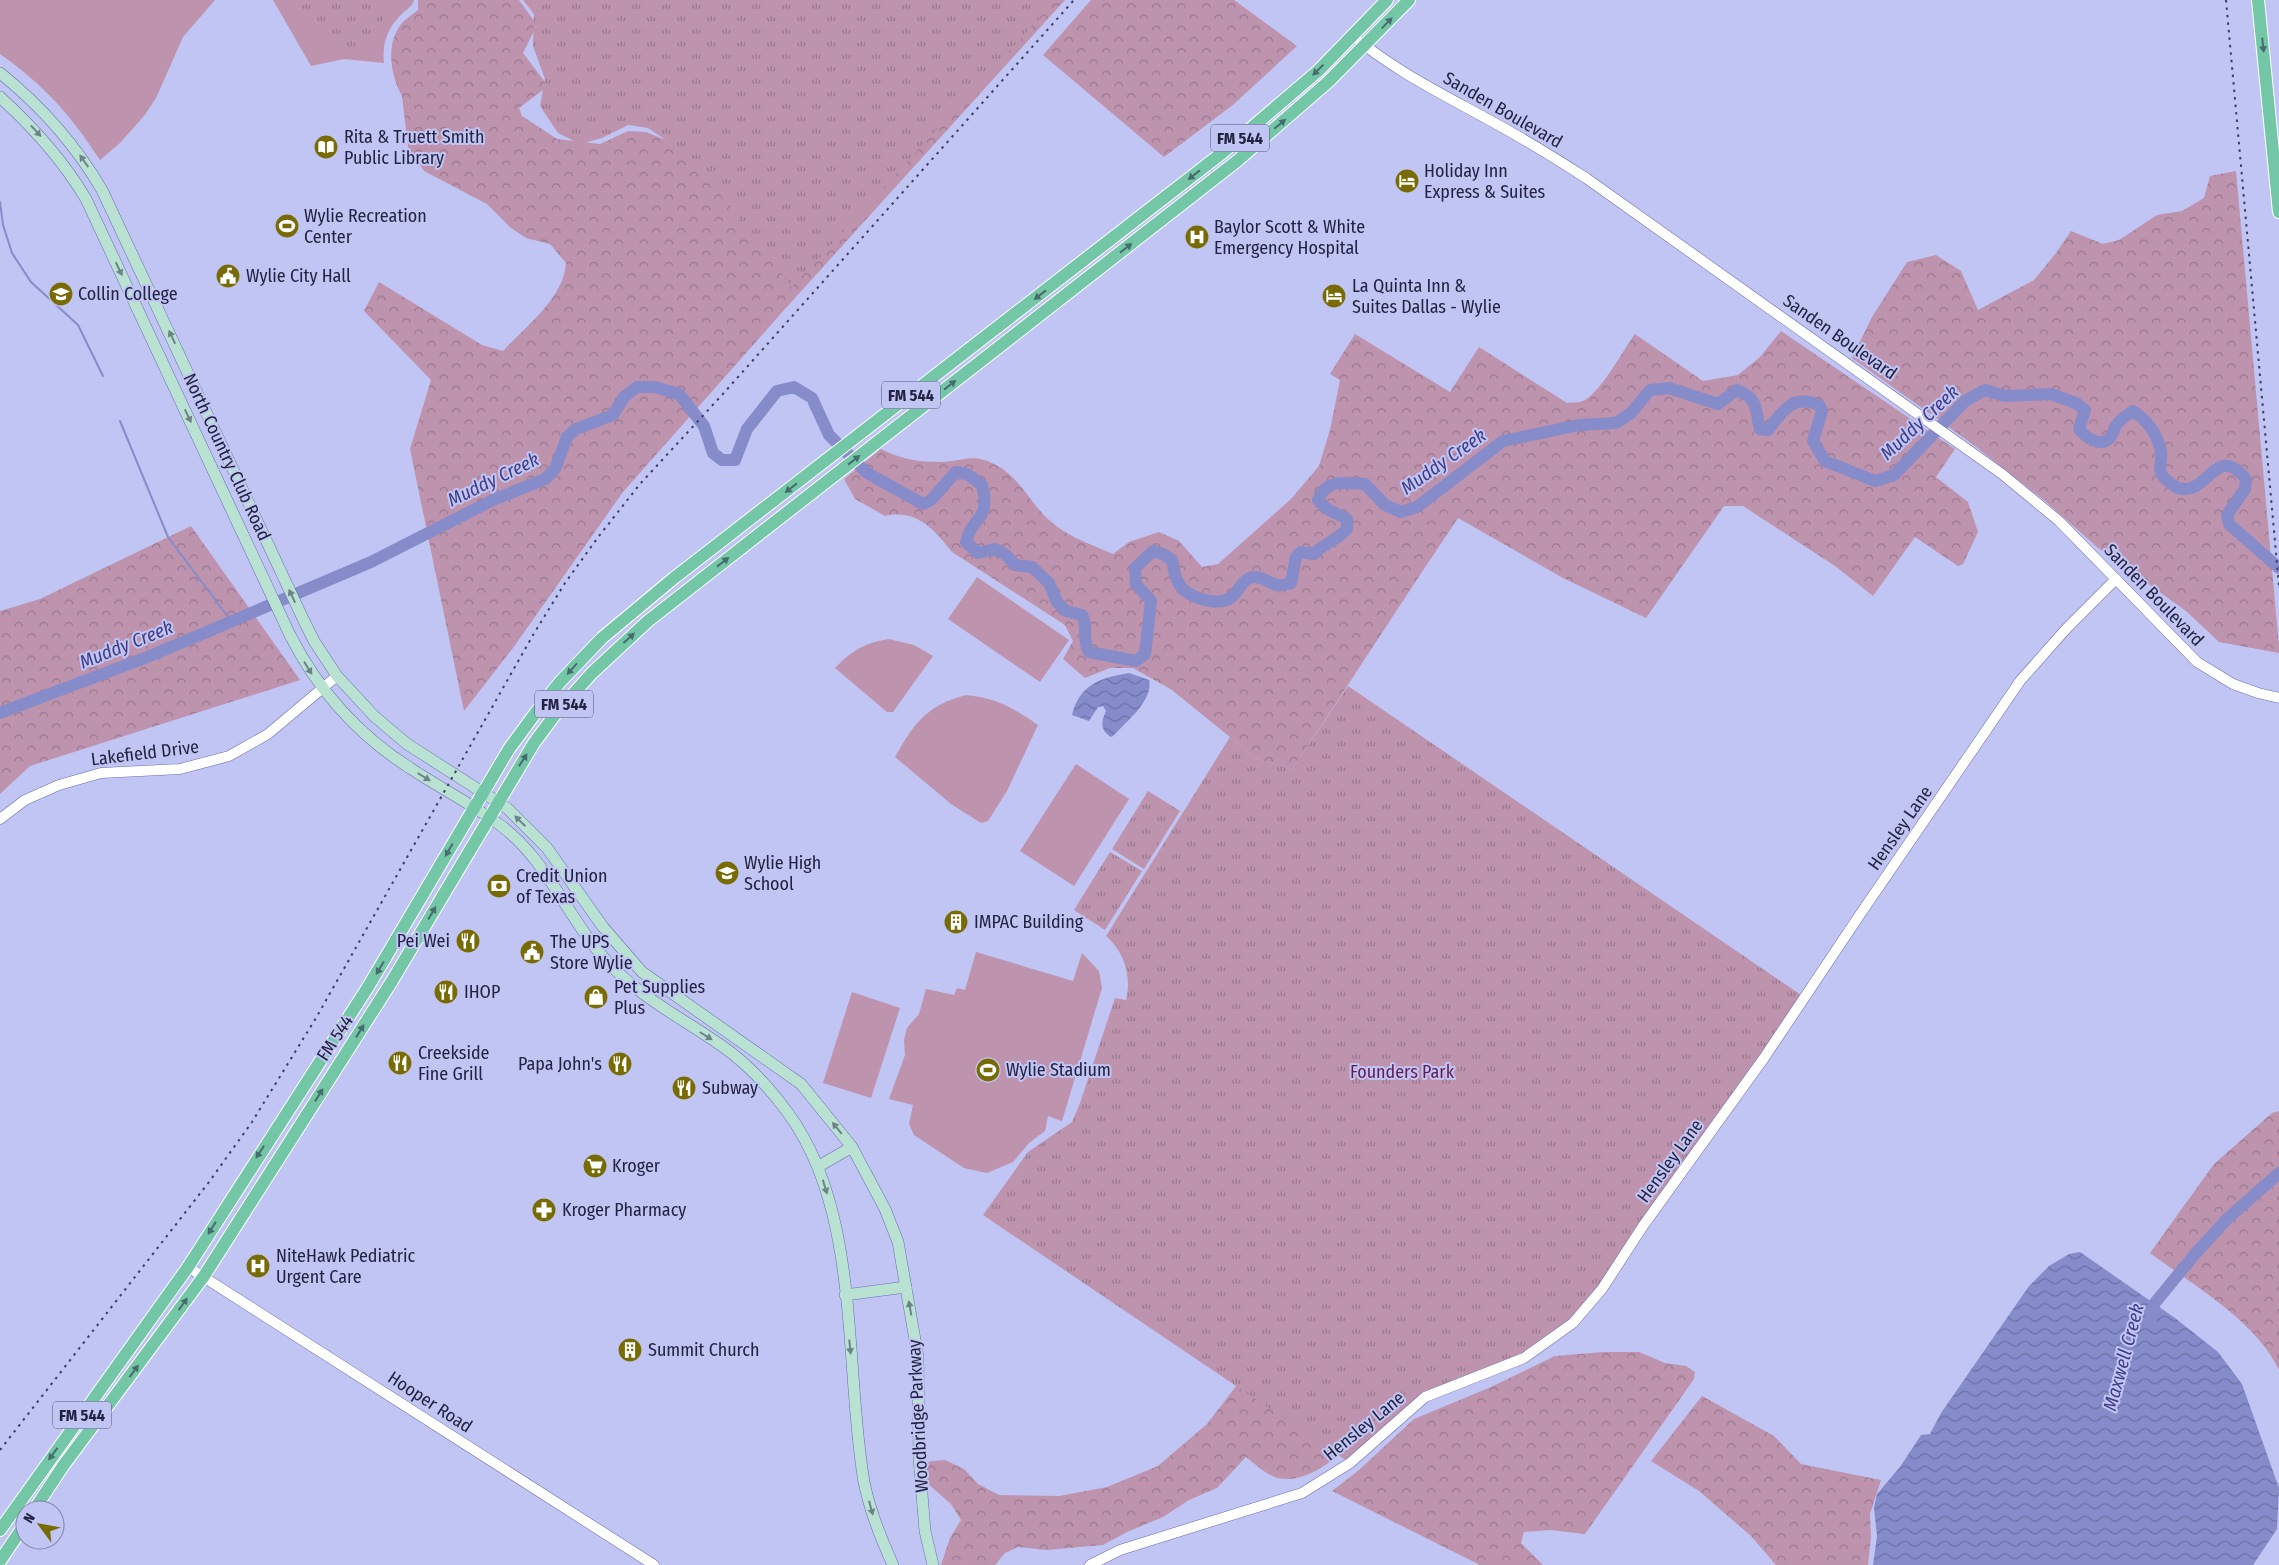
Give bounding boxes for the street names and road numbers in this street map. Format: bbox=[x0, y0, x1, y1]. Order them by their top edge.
street label: Sanden Boulevard bbox=[1440, 67, 1566, 153]
road number: FM 544 bbox=[1211, 125, 1269, 152]
street label: Sanden Boulevard bbox=[1779, 290, 1901, 384]
street label: North Country Club Road bbox=[179, 370, 275, 544]
road number: FM 544 bbox=[882, 382, 940, 408]
street label: Sanden Boulevard bbox=[2100, 539, 2208, 651]
road number: FM 544 bbox=[535, 691, 593, 718]
street label: Lakefield Drive bbox=[90, 735, 200, 771]
street label: Hensley Lane bbox=[1863, 782, 1937, 874]
street label: FM 544 bbox=[312, 1011, 358, 1065]
street label: Hensley Lane bbox=[1632, 1115, 1708, 1207]
street label: Woodbridge Parkway bbox=[903, 1339, 933, 1493]
street label: Hooper Road bbox=[384, 1367, 476, 1437]
street label: Hensley Lane bbox=[1319, 1387, 1409, 1465]
road number: FM 544 bbox=[53, 1402, 111, 1428]

